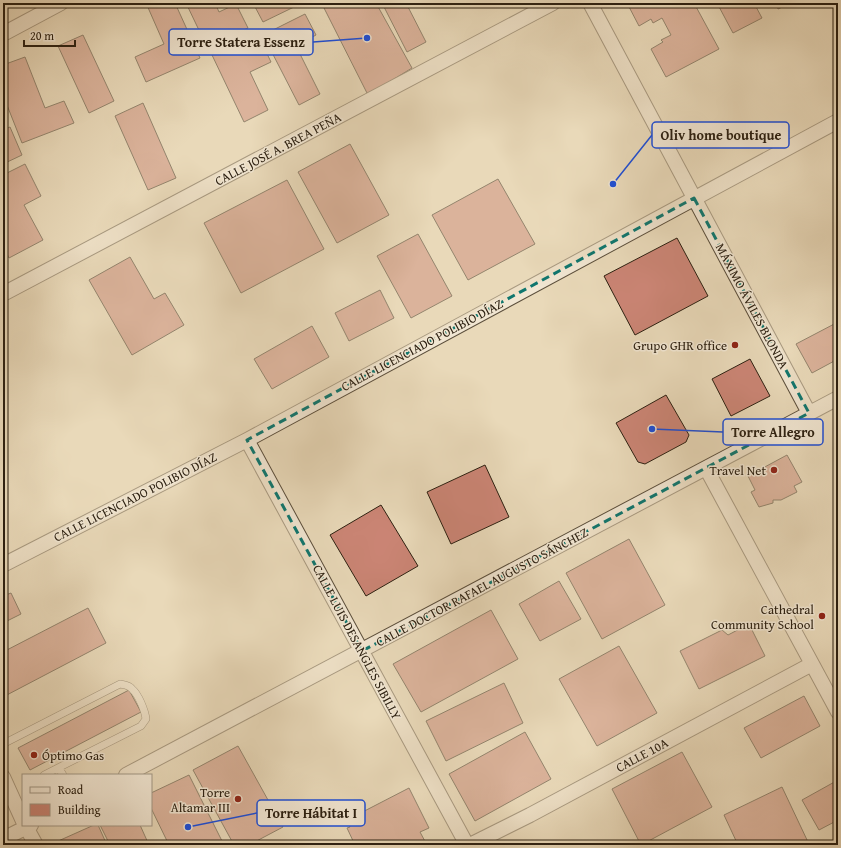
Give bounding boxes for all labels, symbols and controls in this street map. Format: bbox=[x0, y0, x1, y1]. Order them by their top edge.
scale bar bbox=[24, 22, 75, 48]
text: 20 m bbox=[30, 27, 54, 44]
callout: Torre Statera Essenz bbox=[169, 29, 313, 55]
text: Torre Statera Essenz bbox=[177, 32, 305, 52]
street label: CALLE JOSÉ A. BREA PEÑA bbox=[212, 108, 345, 190]
callout: Oliv home boutique bbox=[652, 122, 789, 148]
text: Oliv home boutique bbox=[661, 125, 782, 145]
street label: MÁXIMO ÁVILES BLONDA bbox=[711, 240, 793, 372]
street label: CALLE LICENCIADO POLIBIO DÍAZ bbox=[338, 294, 506, 396]
place label: Grupo GHR office bbox=[633, 336, 727, 355]
marker: Grupo GHR office bbox=[730, 340, 740, 350]
callout: Torre Allegro bbox=[723, 419, 823, 445]
text: Torre Allegro bbox=[731, 422, 815, 442]
street label: CALLE LICENCIADO POLIBIO DÍAZ bbox=[50, 447, 220, 547]
place label: Travel Net bbox=[710, 461, 766, 480]
marker: Travel Net bbox=[769, 465, 779, 475]
street label: CALLE DOCTOR RAFAEL AUGUSTO SÁNCHEZ bbox=[372, 523, 592, 651]
street label: CALLE LUIS DESANGLES SIBILLY bbox=[308, 561, 406, 723]
place label: Cathedral Community School bbox=[711, 600, 814, 634]
marker: Cathedral Community School bbox=[817, 611, 827, 621]
street label: CALLE 10A bbox=[612, 733, 672, 777]
place label: Óptimo Gas bbox=[42, 746, 104, 765]
marker: Óptimo Gas bbox=[29, 750, 39, 760]
legend bbox=[22, 774, 152, 826]
text: Road bbox=[58, 781, 84, 798]
place label: Torre Altamar III bbox=[171, 783, 230, 817]
marker: Torre Altamar III bbox=[233, 794, 243, 804]
callout: Torre Hábitat I bbox=[257, 800, 365, 826]
text: Building bbox=[58, 801, 101, 818]
text: Torre Hábitat I bbox=[265, 803, 357, 823]

